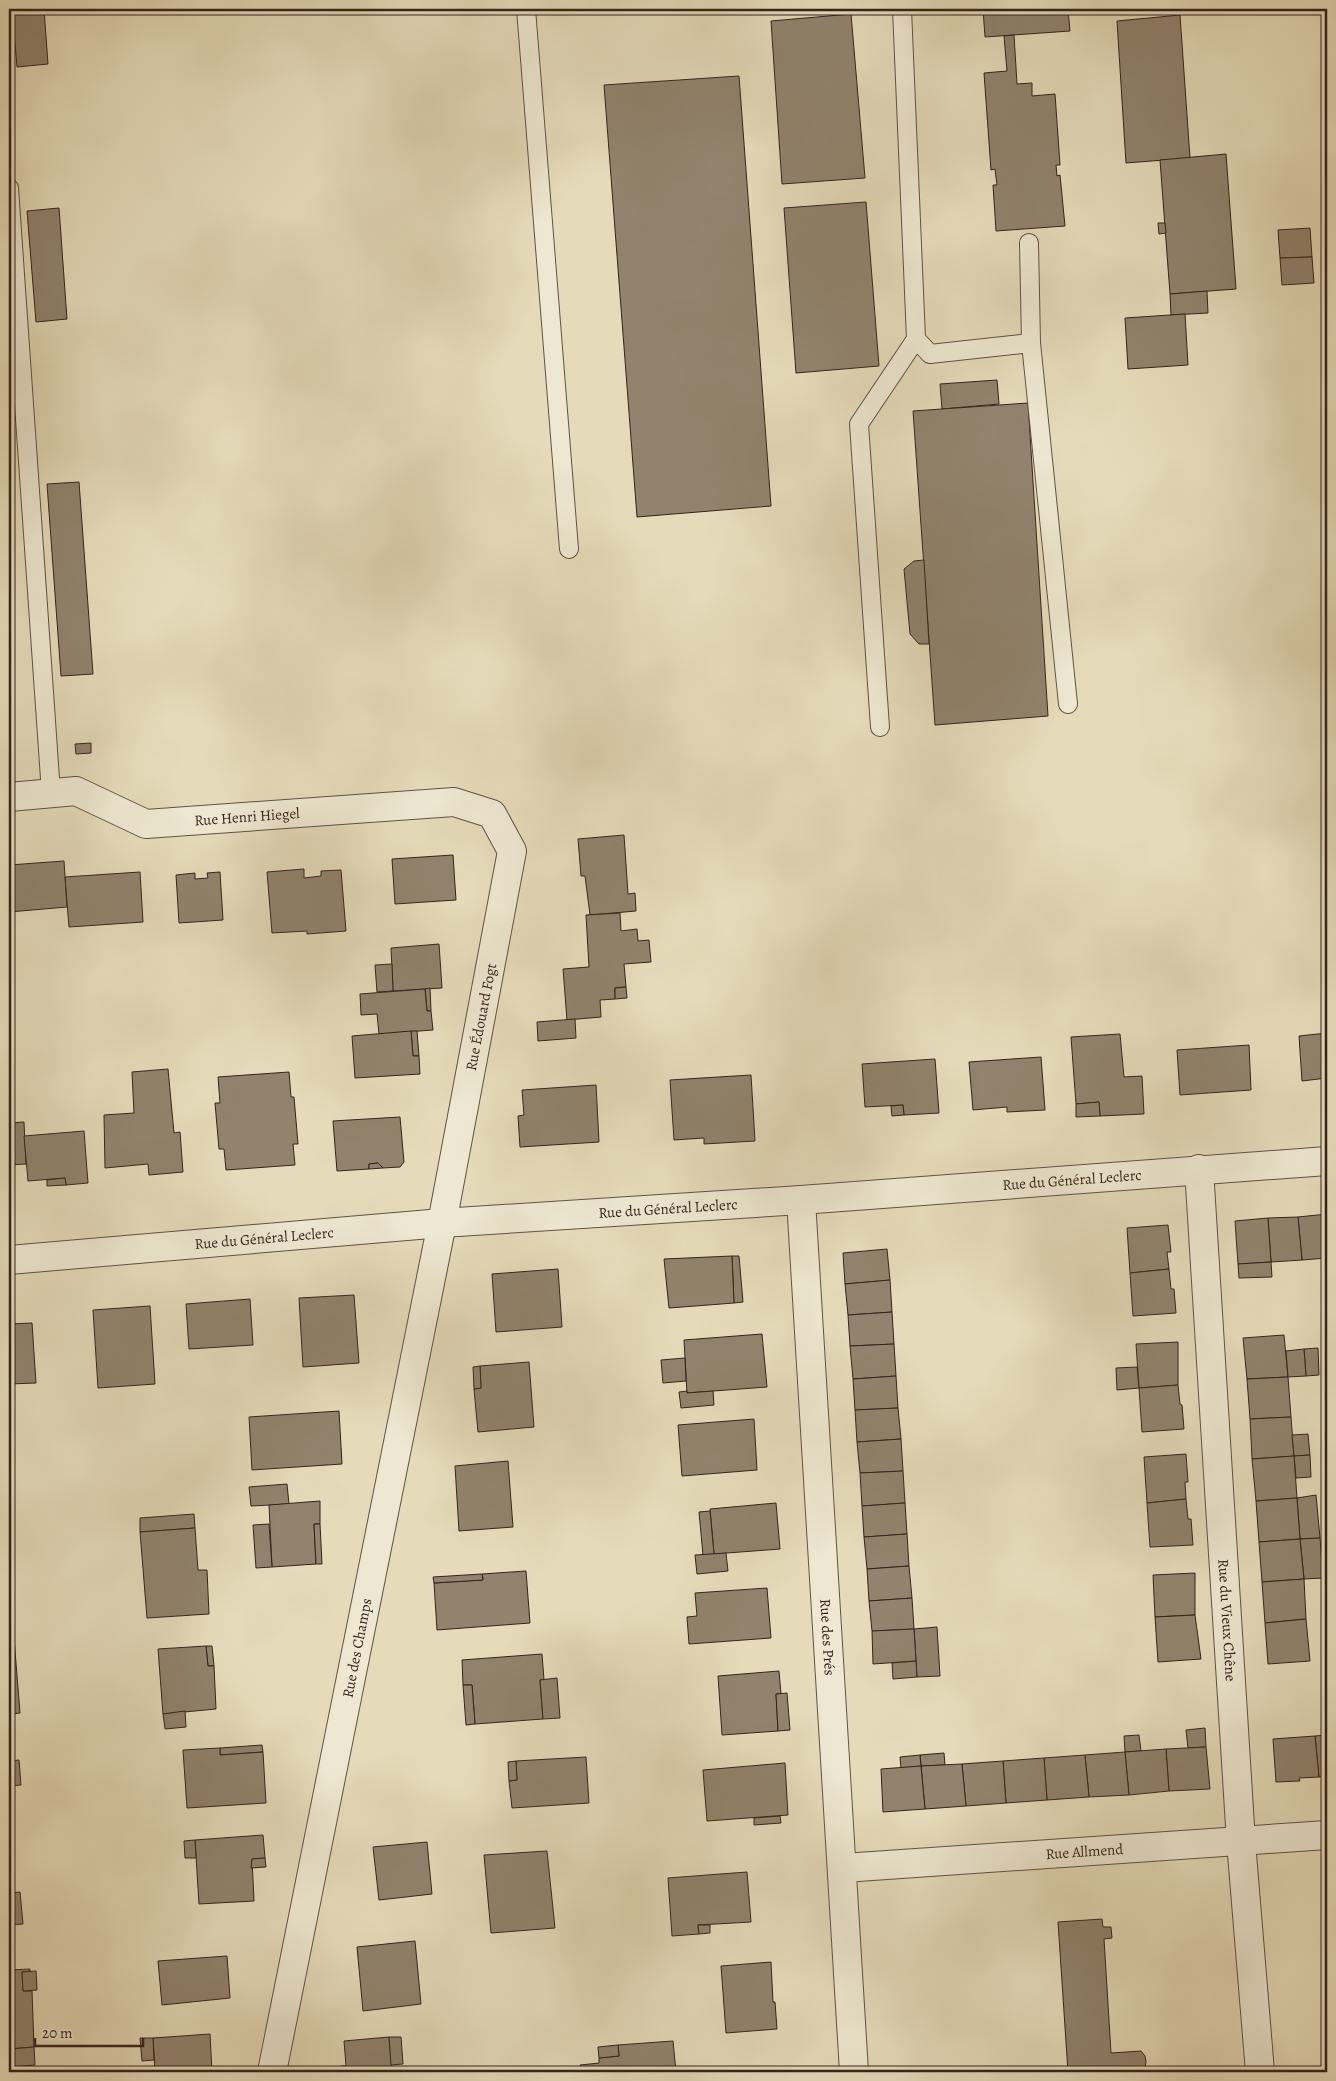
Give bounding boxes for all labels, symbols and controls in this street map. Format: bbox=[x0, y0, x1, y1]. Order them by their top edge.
street label: Rue Henri Hiegel bbox=[194, 803, 301, 831]
street label: Rue Édouard Fogt bbox=[461, 961, 501, 1073]
street label: Rue du Général Leclerc bbox=[1002, 1165, 1142, 1195]
street label: Rue du Général Leclerc bbox=[598, 1194, 738, 1223]
street label: Rue du Général Leclerc bbox=[194, 1222, 334, 1254]
street label: Rue du Vieux Chêne bbox=[1213, 1558, 1241, 1682]
street label: Rue des Champs bbox=[338, 1596, 376, 1700]
street label: Rue des Prés bbox=[815, 1598, 840, 1676]
street label: Rue Allmend bbox=[1045, 1839, 1125, 1864]
scale bar bbox=[35, 2016, 142, 2048]
text: 20 m bbox=[42, 2023, 73, 2043]

